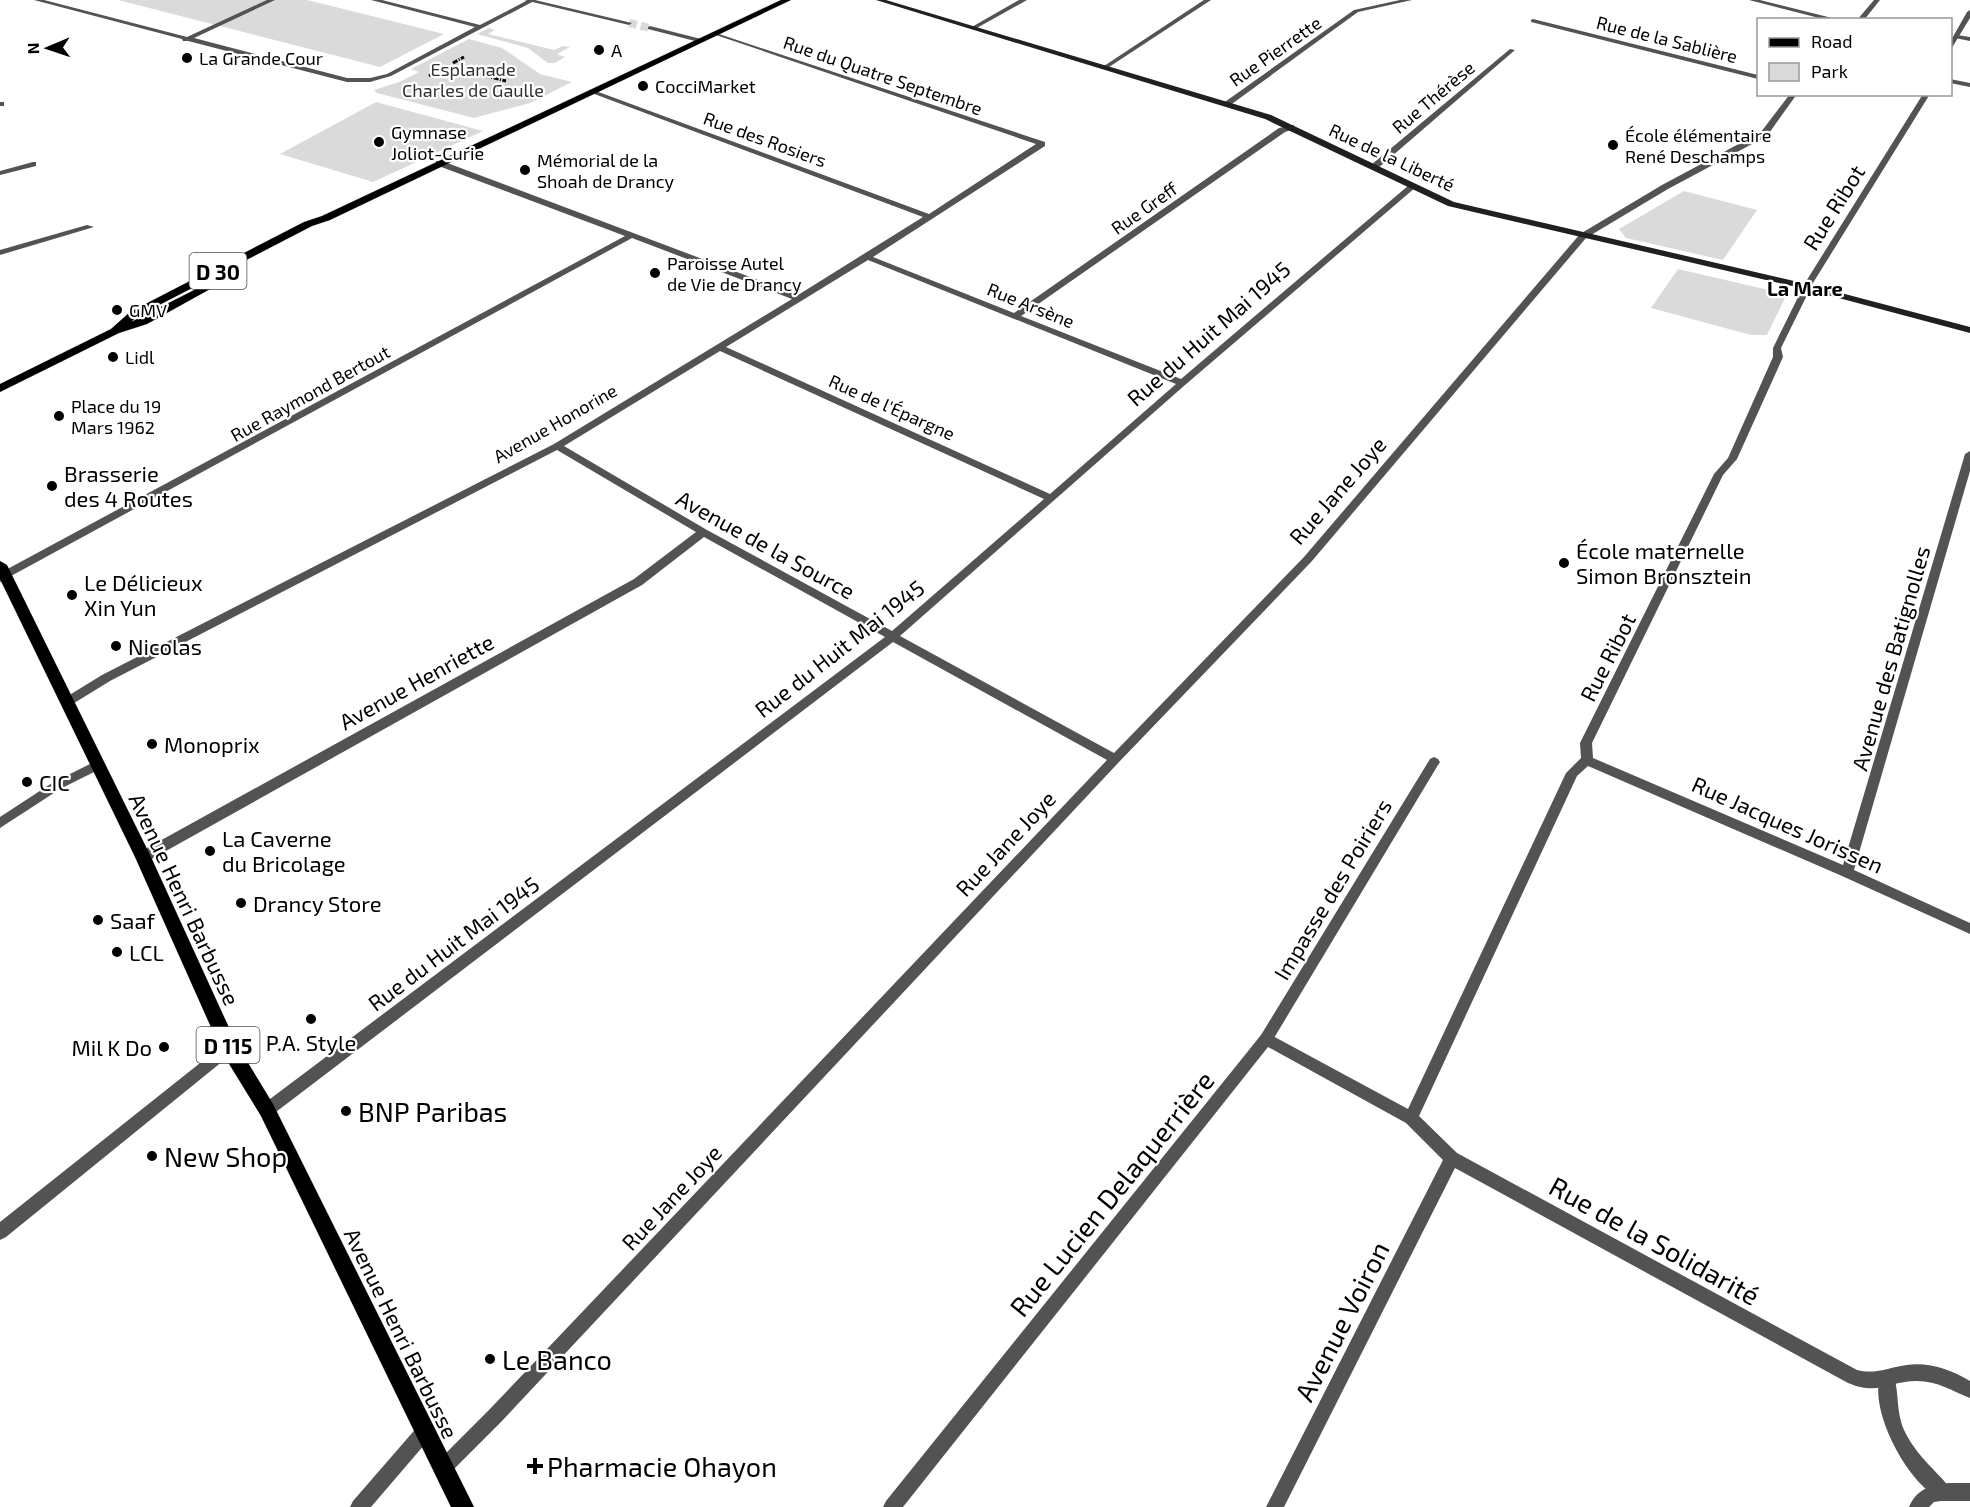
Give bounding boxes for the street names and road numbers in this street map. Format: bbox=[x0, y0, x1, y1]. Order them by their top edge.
street label: Rue Pierrette bbox=[1225, 11, 1325, 91]
street label: Rue de la Sablière bbox=[1594, 11, 1740, 67]
street label: Rue du Quatre Septembre bbox=[781, 31, 985, 119]
street label: Rue Thérèse bbox=[1387, 56, 1479, 138]
street label: Rue des Rosiers bbox=[701, 107, 829, 171]
street label: Rue de la Liberté bbox=[1326, 118, 1458, 196]
street label: Rue Ribot bbox=[1797, 160, 1869, 254]
street label: Rue Greff bbox=[1107, 177, 1182, 239]
road number: D 30 bbox=[190, 253, 246, 289]
street label: Rue du Huit Mai 1945 bbox=[1121, 255, 1295, 411]
street label: Rue Arsène bbox=[984, 278, 1078, 332]
street label: Rue Raymond Bertout bbox=[227, 340, 394, 446]
street label: Rue de l'Épargne bbox=[826, 369, 958, 445]
street label: Avenue Honorine bbox=[489, 379, 621, 467]
street label: Rue Jane Joye bbox=[1283, 431, 1391, 549]
street label: Avenue de la Source bbox=[672, 484, 860, 604]
street label: Avenue des Batignolles bbox=[1845, 543, 1935, 773]
street label: Rue du Huit Mai 1945 bbox=[749, 574, 929, 722]
street label: Rue Ribot bbox=[1574, 609, 1640, 705]
street label: Avenue Henriette bbox=[334, 628, 498, 734]
street label: Rue Jacques Jorissen bbox=[1688, 770, 1888, 878]
street label: Rue Jane Joye bbox=[950, 785, 1060, 901]
street label: Avenue Henri Barbusse bbox=[124, 789, 246, 1009]
street label: Impasse des Poiriers bbox=[1268, 794, 1396, 984]
street label: Rue du Huit Mai 1945 bbox=[362, 870, 544, 1016]
road number: D 115 bbox=[196, 1027, 260, 1063]
street label: Rue Lucien Delaquerrière bbox=[1002, 1064, 1221, 1323]
street label: Rue Jane Joye bbox=[616, 1139, 726, 1255]
street label: Rue de la Solidarité bbox=[1544, 1169, 1766, 1311]
street label: Avenue Henri Barbusse bbox=[340, 1224, 464, 1442]
street label: Avenue Voiron bbox=[1287, 1236, 1395, 1406]

